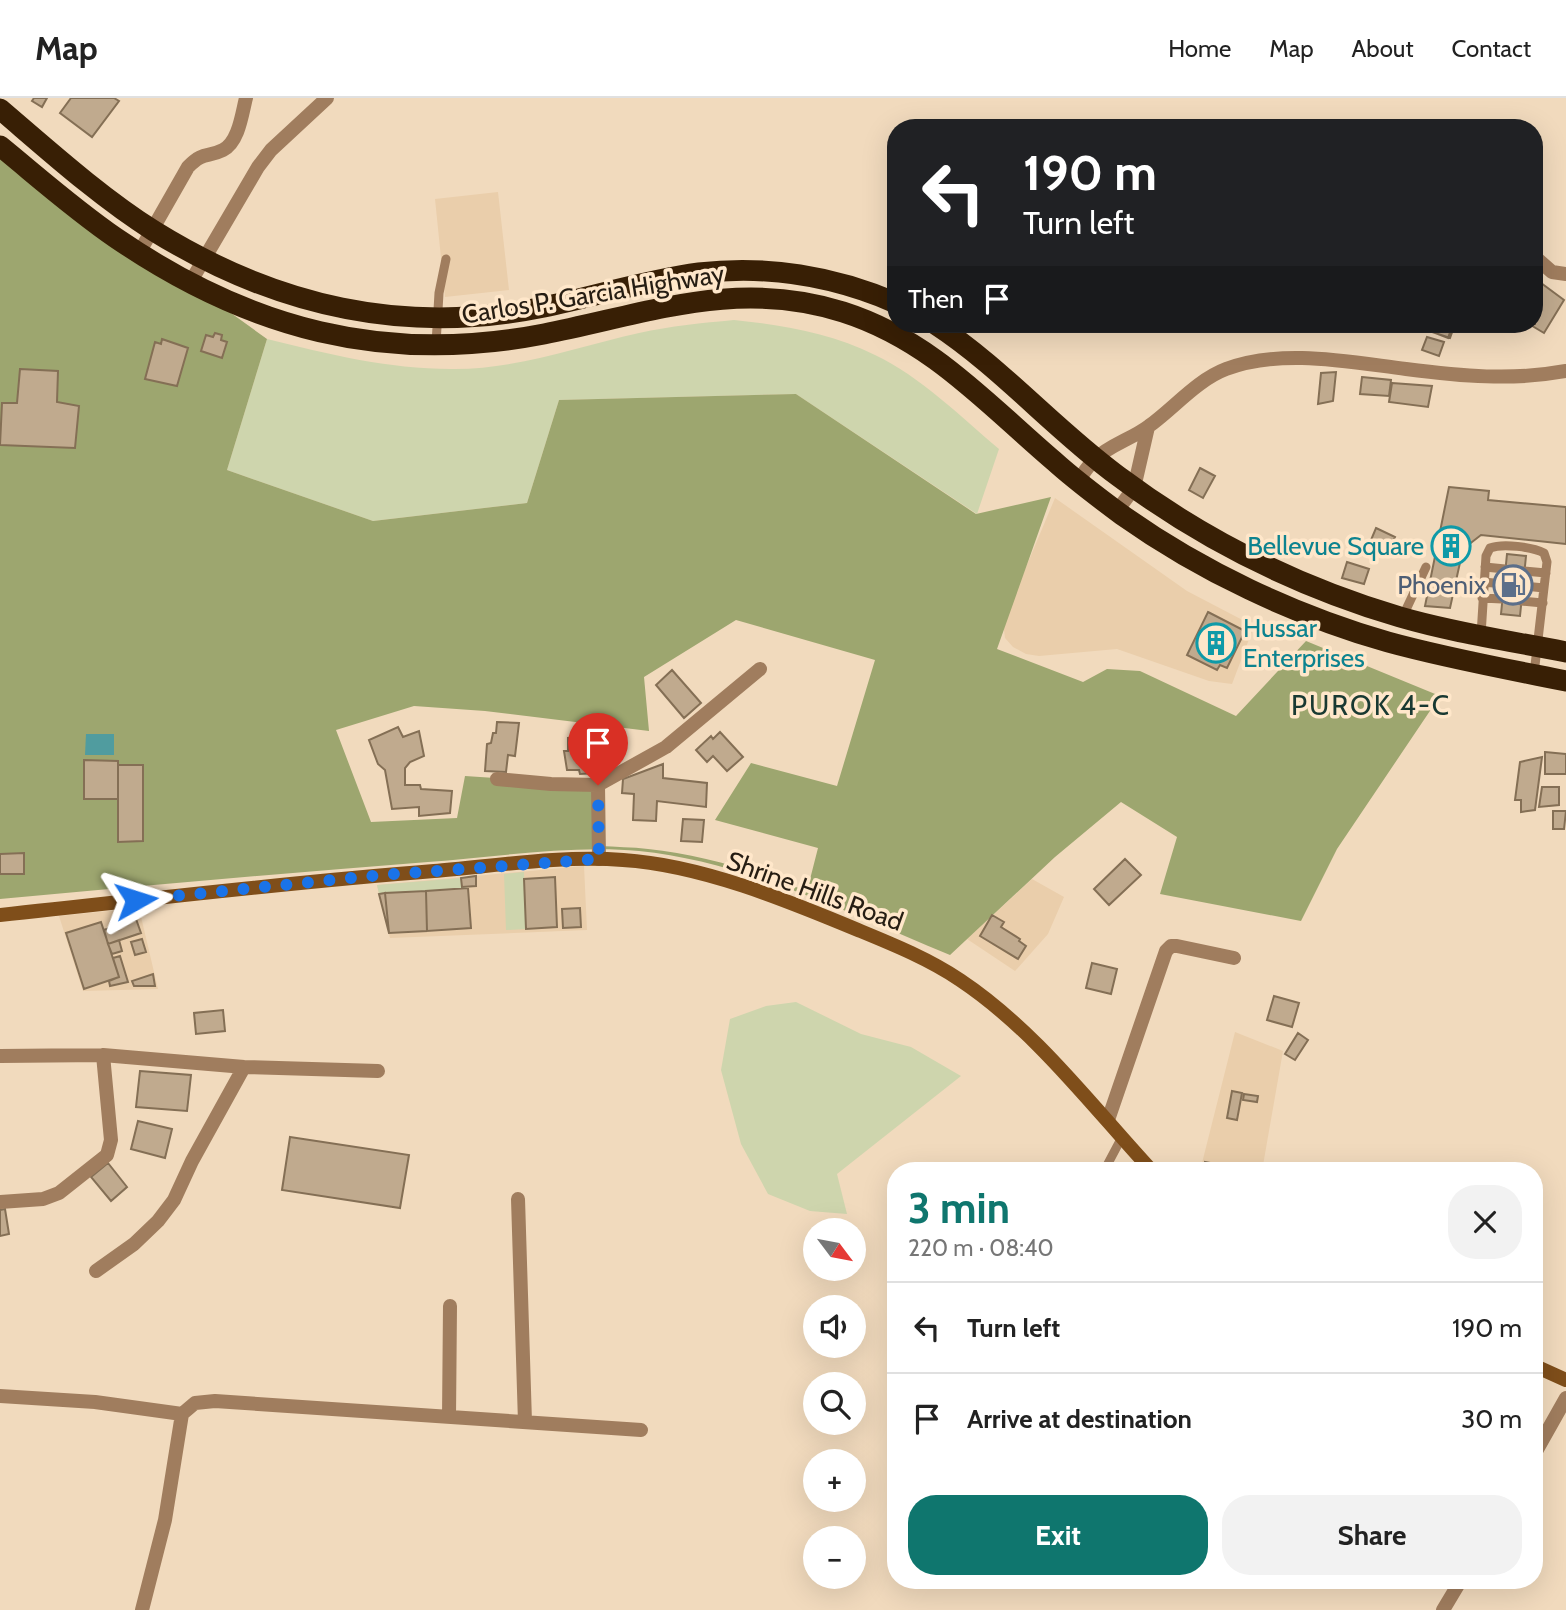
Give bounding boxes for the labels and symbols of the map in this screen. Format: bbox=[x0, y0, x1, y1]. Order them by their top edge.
street label: Carlos P. Garcia Highway bbox=[459, 257, 727, 331]
building icon: Bellevue Square bbox=[1430, 525, 1472, 567]
place label: Bellevue Square bbox=[1247, 530, 1424, 562]
fuel station icon: Phoenix bbox=[1492, 564, 1534, 606]
place label: Phoenix bbox=[1397, 569, 1487, 601]
place label: Hussar Enterprises bbox=[1243, 612, 1365, 674]
building icon: Hussar Enterprises bbox=[1195, 622, 1237, 664]
district label: PUROK 4-C bbox=[1291, 688, 1451, 722]
pin bbox=[568, 713, 628, 785]
street label: Shrine Hills Road bbox=[722, 844, 908, 938]
position arrow bbox=[99, 863, 173, 937]
north arrow bbox=[803, 1218, 866, 1281]

